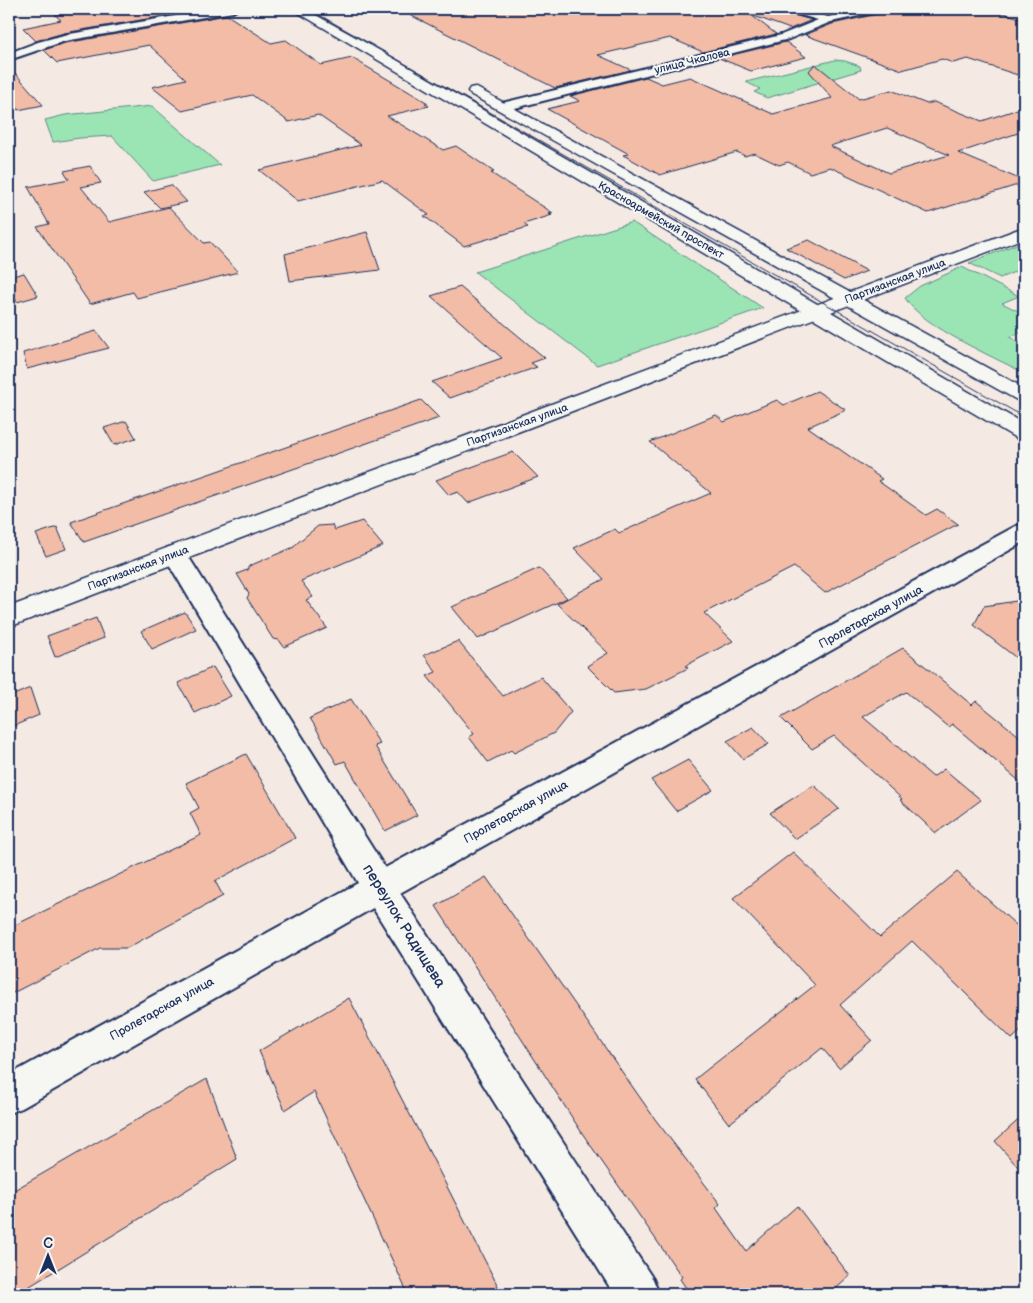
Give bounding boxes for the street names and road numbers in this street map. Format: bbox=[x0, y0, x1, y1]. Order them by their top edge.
street label: улица Чкалова bbox=[653, 45, 731, 77]
street label: Красноармейский проспект bbox=[596, 179, 726, 261]
street label: Партизанская улица bbox=[843, 256, 948, 306]
street label: Партизанская улица bbox=[464, 400, 570, 449]
street label: Партизанская улица bbox=[86, 543, 191, 593]
street label: Пролетарская улица bbox=[816, 582, 926, 652]
street label: Пролетарская улица bbox=[461, 777, 571, 847]
street label: переулок Радищева bbox=[358, 861, 450, 992]
street label: Пролетарская улица bbox=[107, 974, 217, 1044]

